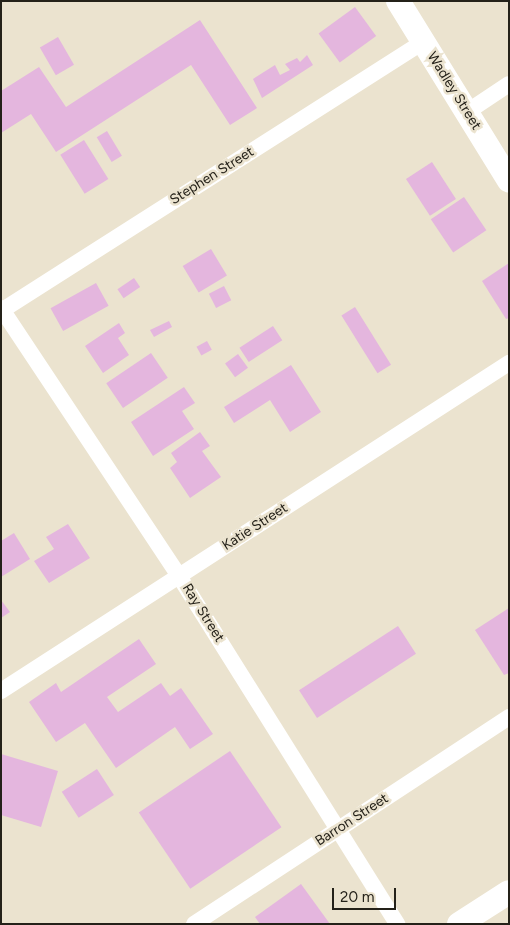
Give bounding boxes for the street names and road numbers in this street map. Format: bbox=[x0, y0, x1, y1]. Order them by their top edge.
street label: Wadley Street bbox=[423, 49, 485, 133]
street label: Stephen Street bbox=[167, 144, 257, 208]
street label: Katie Street bbox=[219, 500, 291, 554]
street label: Ray Street bbox=[178, 581, 228, 645]
street label: Barron Street bbox=[312, 790, 392, 850]

